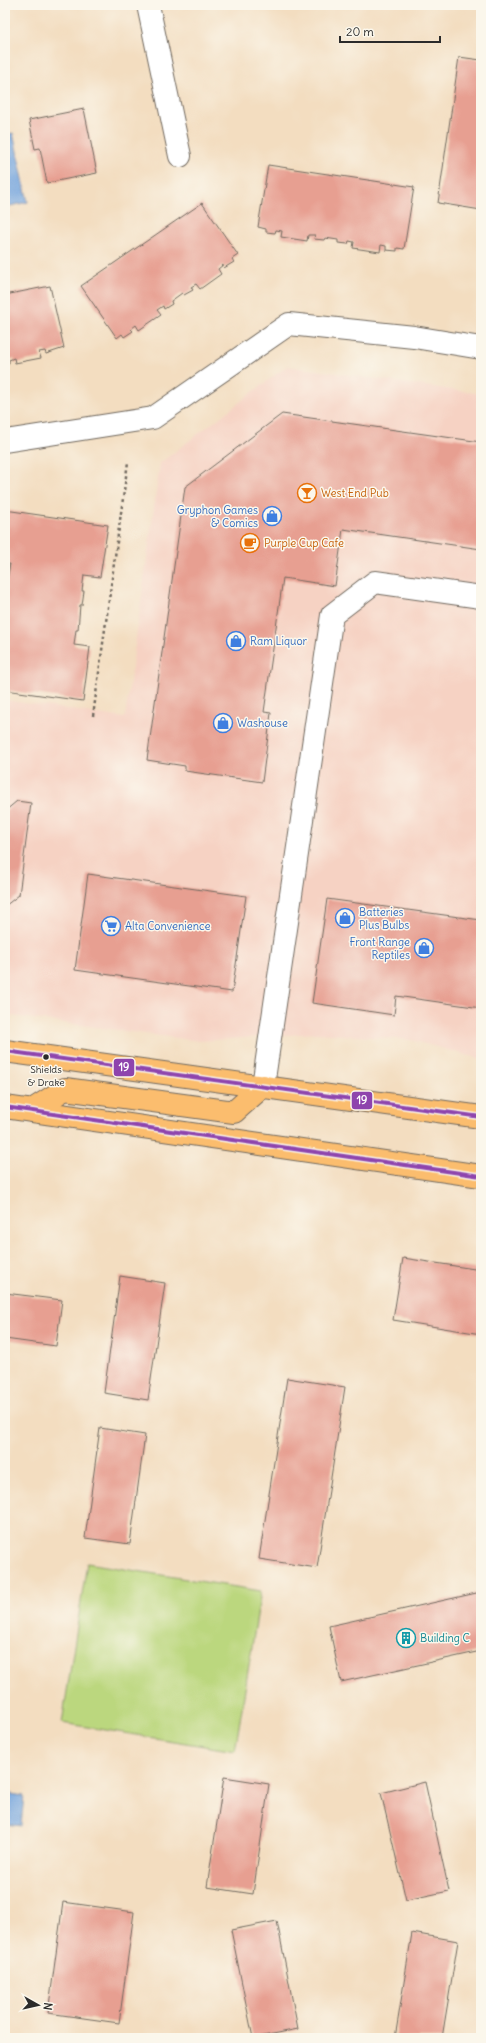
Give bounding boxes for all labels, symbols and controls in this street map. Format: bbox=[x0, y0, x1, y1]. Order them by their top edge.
scale bar bbox=[340, 18, 440, 44]
text: 20 m bbox=[346, 24, 374, 39]
bar icon: West End Pub bbox=[296, 482, 318, 504]
place label: West End Pub bbox=[321, 486, 389, 500]
place label: Gryphon Games & Comics bbox=[177, 503, 258, 530]
shop icon: Gryphon Games & Comics bbox=[261, 505, 283, 527]
cafe icon: Purple Cup Cafe bbox=[239, 532, 261, 554]
place label: Purple Cup Cafe bbox=[264, 536, 344, 550]
shop icon: Ram Liquor bbox=[225, 630, 247, 652]
place label: Ram Liquor bbox=[250, 634, 308, 648]
shop icon: Washouse bbox=[212, 712, 234, 734]
place label: Washouse bbox=[237, 716, 288, 730]
place label: Batteries Plus Bulbs bbox=[359, 905, 409, 932]
shop icon: Batteries Plus Bulbs bbox=[334, 907, 356, 929]
supermarket icon: Alta Convenience bbox=[100, 915, 122, 937]
place label: Alta Convenience bbox=[125, 919, 211, 933]
place label: Front Range Reptiles bbox=[349, 935, 410, 962]
shop icon: Front Range Reptiles bbox=[413, 937, 435, 959]
marker: Shields & Drake bbox=[41, 1052, 51, 1062]
line badge: 19 bbox=[113, 1058, 135, 1077]
text: 19 bbox=[119, 1060, 129, 1074]
place label: Shields & Drake bbox=[27, 1063, 65, 1089]
line badge: 19 bbox=[351, 1091, 373, 1110]
text: 19 bbox=[357, 1093, 367, 1107]
building icon: Building C bbox=[395, 1627, 417, 1649]
place label: Building C bbox=[420, 1631, 470, 1645]
north arrow bbox=[18, 1985, 58, 2025]
text: N bbox=[40, 2002, 55, 2011]

